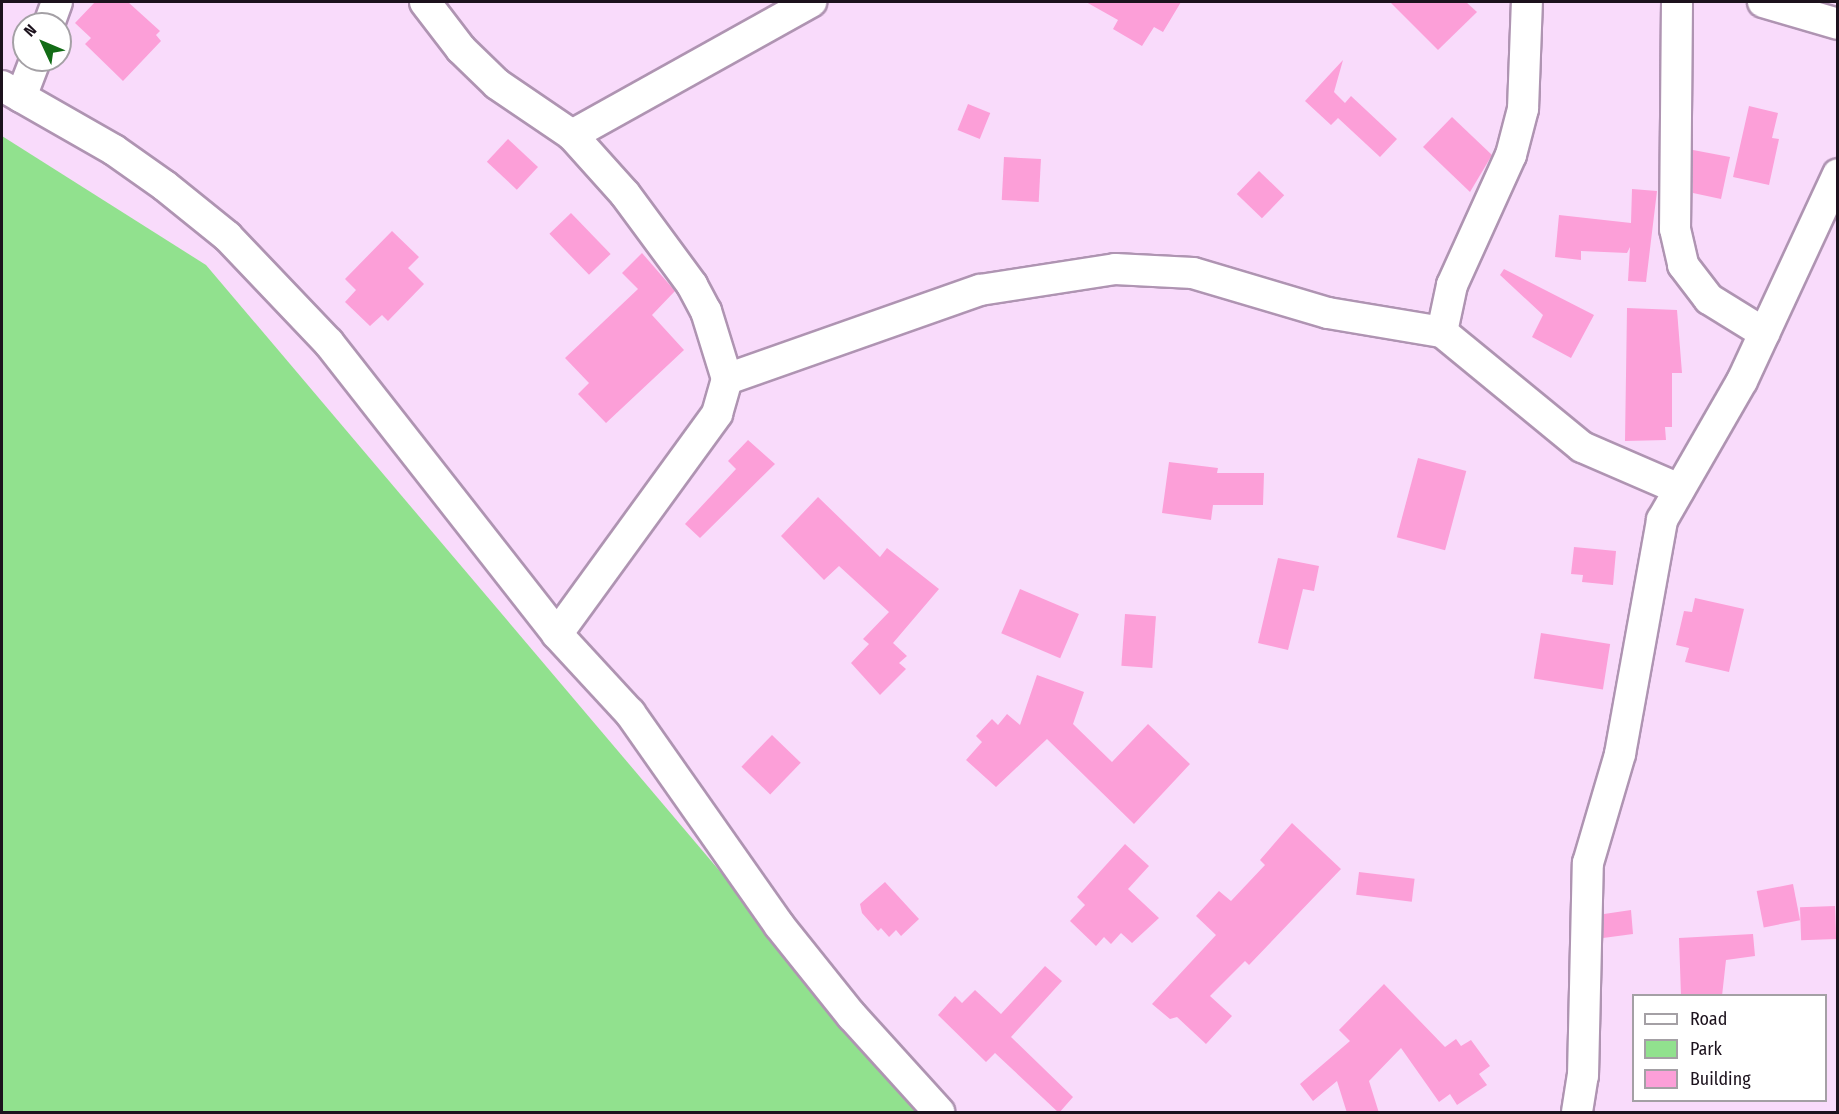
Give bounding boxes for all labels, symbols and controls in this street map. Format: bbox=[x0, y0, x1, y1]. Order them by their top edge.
north arrow bbox=[12, 12, 72, 72]
text: N bbox=[20, 20, 40, 41]
legend bbox=[1632, 994, 1827, 1102]
text: Road bbox=[1690, 1008, 1727, 1030]
text: Park bbox=[1690, 1038, 1722, 1060]
text: Building bbox=[1690, 1068, 1751, 1090]

